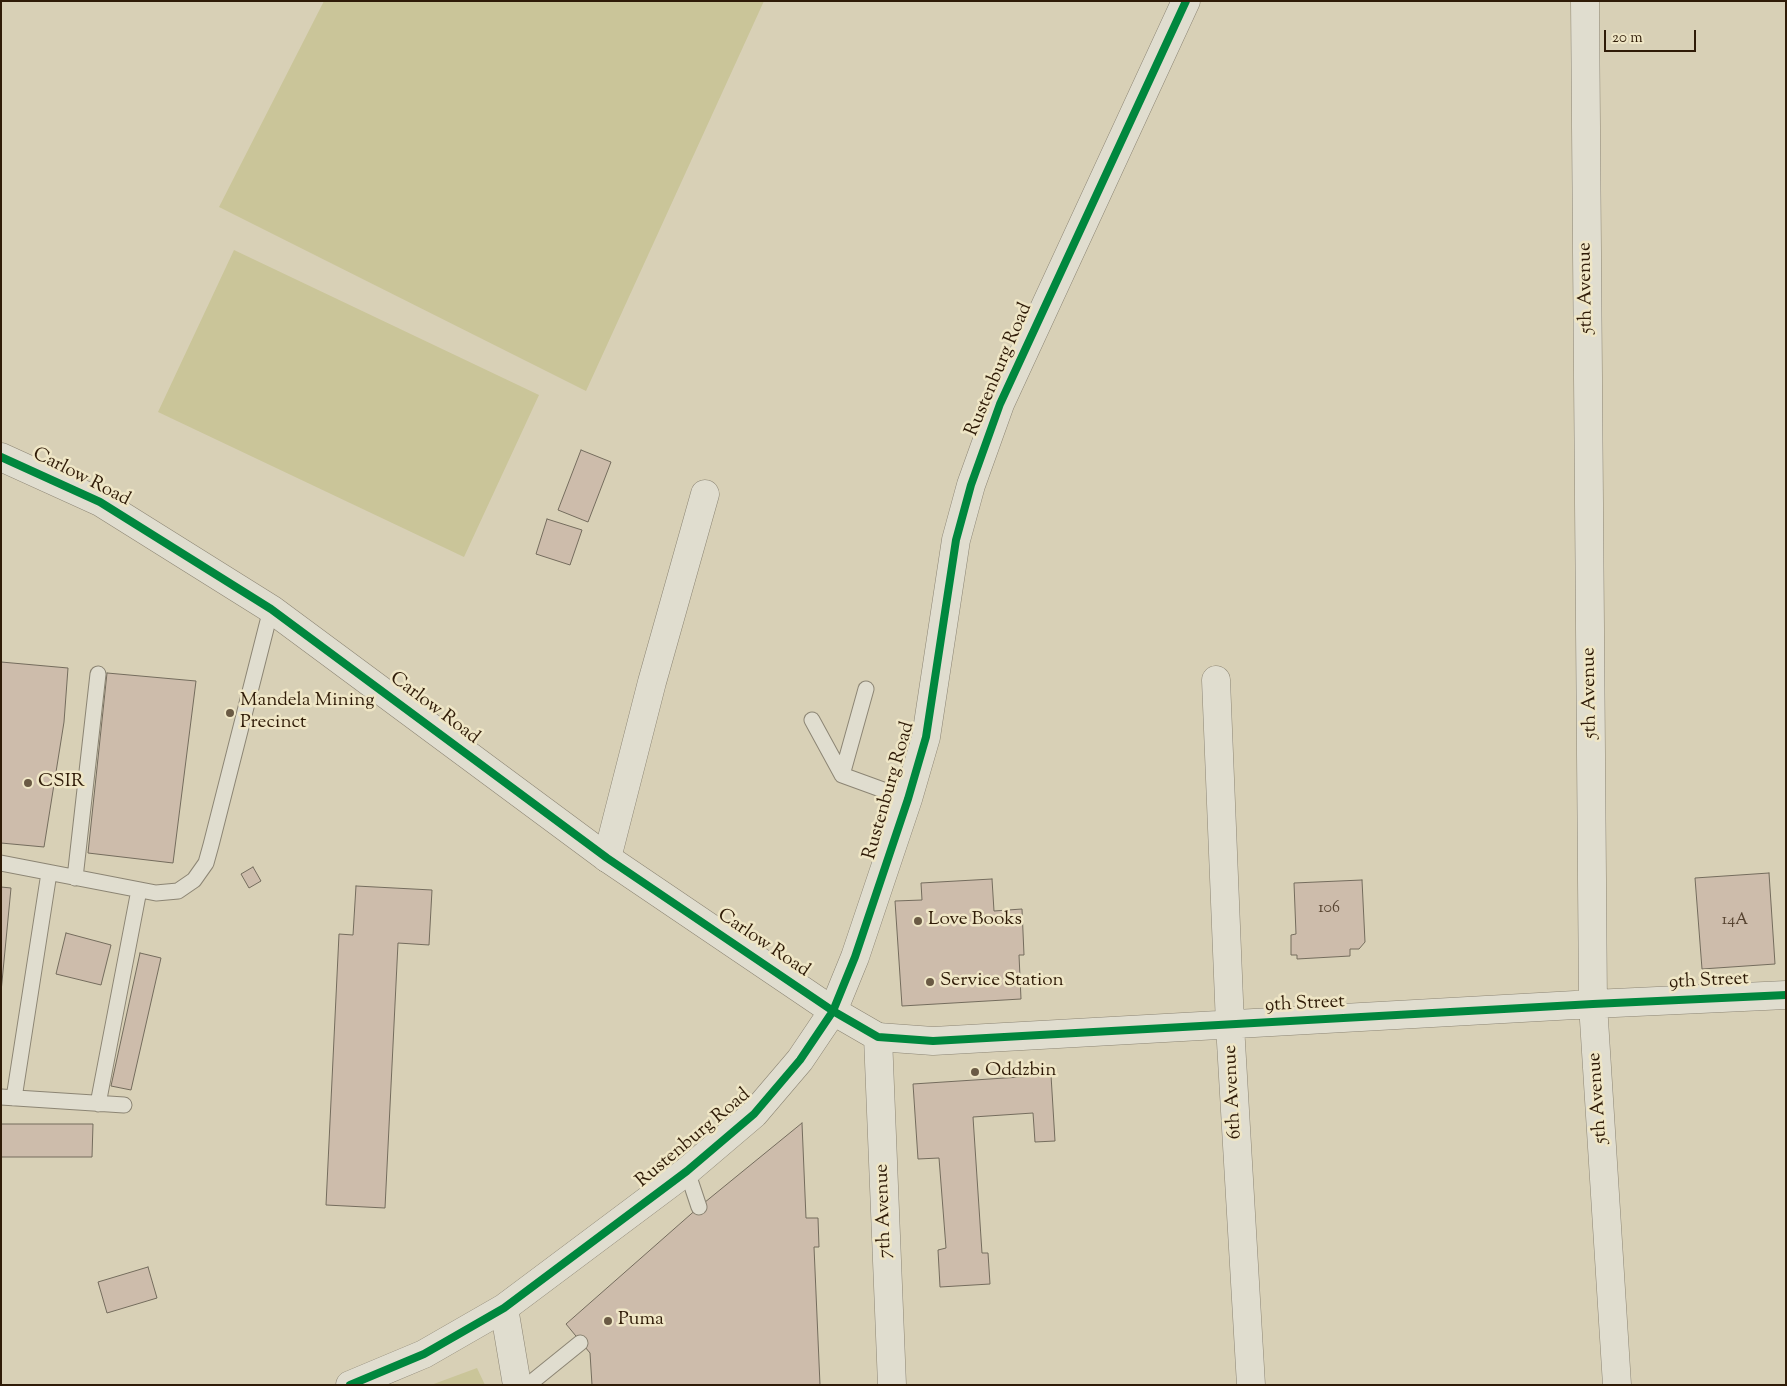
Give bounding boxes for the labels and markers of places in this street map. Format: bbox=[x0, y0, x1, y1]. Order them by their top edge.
place label: Mandela Mining Precinct bbox=[240, 691, 374, 735]
marker: Mandela Mining Precinct bbox=[224, 707, 236, 719]
place label: CSIR bbox=[38, 772, 85, 794]
marker: CSIR bbox=[22, 777, 34, 789]
place label: Love Books bbox=[928, 910, 1022, 932]
marker: Love Books bbox=[912, 915, 924, 927]
place label: Service Station bbox=[940, 971, 1064, 993]
marker: Service Station bbox=[924, 976, 936, 988]
place label: Oddzbin bbox=[985, 1061, 1056, 1083]
marker: Oddzbin bbox=[969, 1066, 981, 1078]
place label: Puma bbox=[618, 1310, 664, 1332]
marker: Puma bbox=[602, 1315, 614, 1327]

